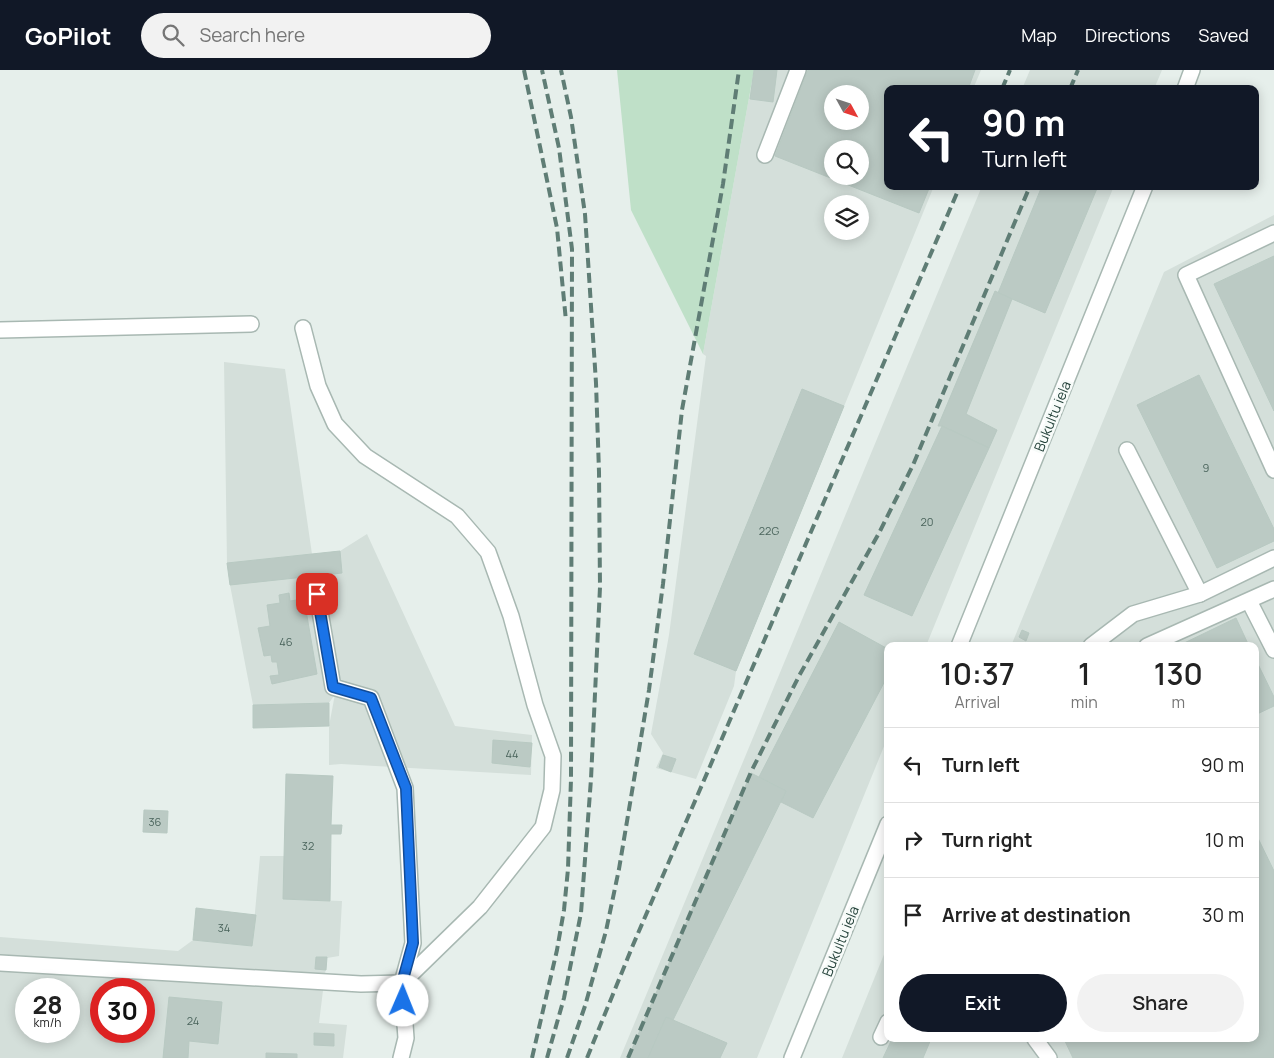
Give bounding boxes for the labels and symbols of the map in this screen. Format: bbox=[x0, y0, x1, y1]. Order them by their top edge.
north arrow bbox=[824, 85, 869, 130]
street label: Bukultu iela bbox=[1029, 378, 1075, 454]
house number: 9 bbox=[1203, 460, 1210, 475]
house number: 20 bbox=[921, 514, 933, 529]
house number: 22G bbox=[759, 523, 779, 538]
pin bbox=[296, 573, 338, 615]
house number: 46 bbox=[279, 634, 293, 649]
house number: 44 bbox=[505, 746, 519, 761]
house number: 36 bbox=[149, 814, 162, 829]
house number: 32 bbox=[302, 838, 314, 853]
street label: Bukultu iela bbox=[817, 903, 863, 979]
house number: 34 bbox=[218, 920, 230, 935]
position arrow bbox=[376, 974, 428, 1026]
speed limit sign: 30 bbox=[90, 978, 155, 1043]
house number: 24 bbox=[187, 1013, 199, 1028]

